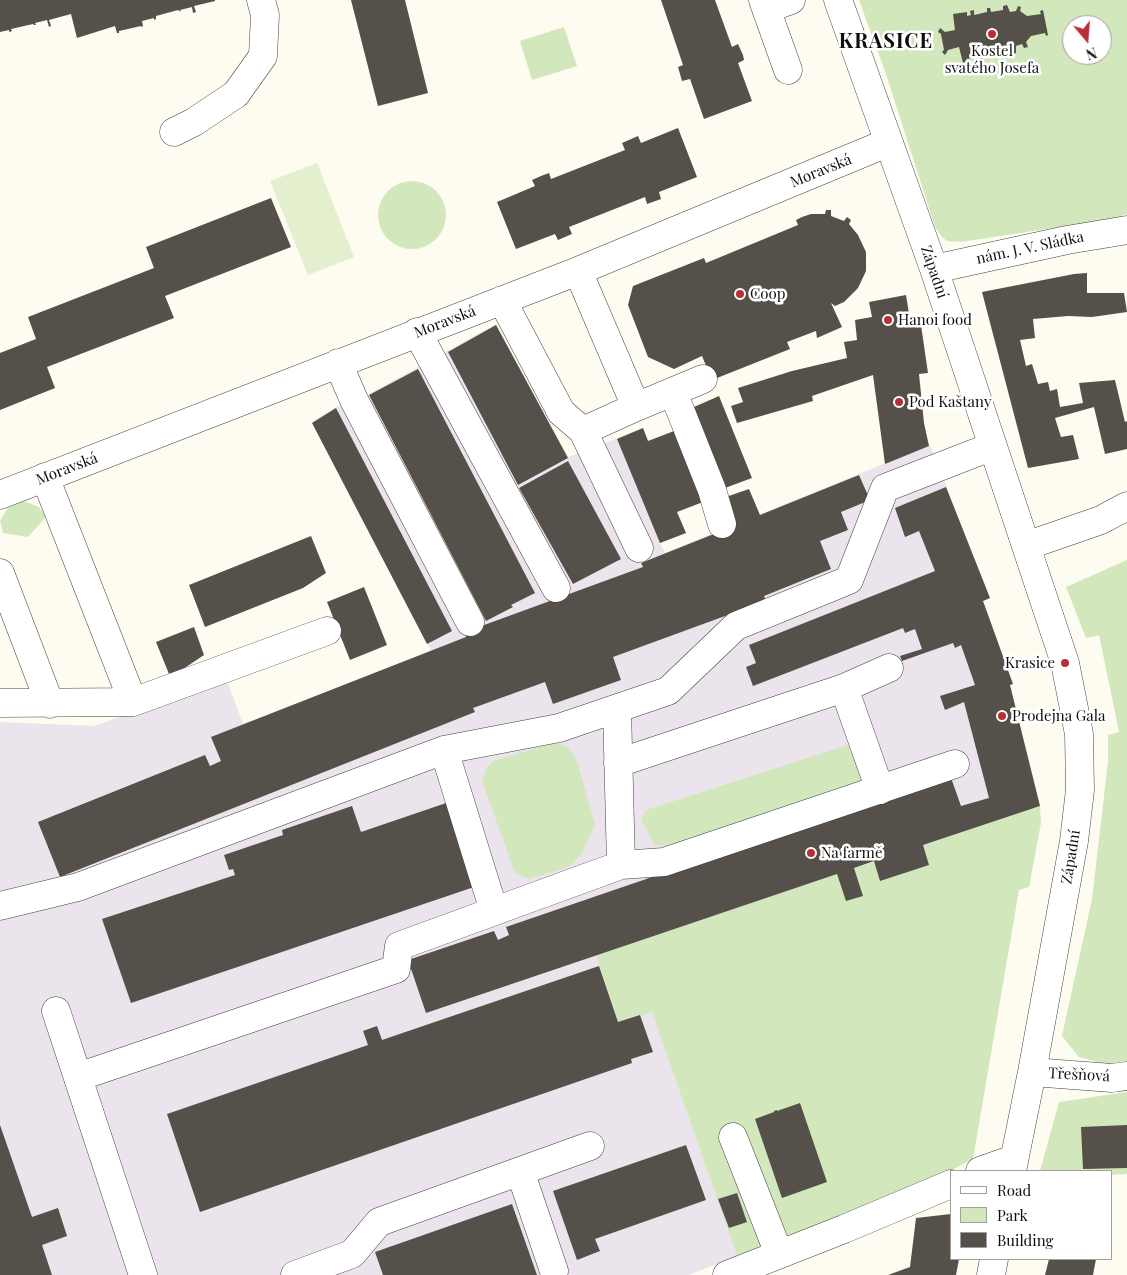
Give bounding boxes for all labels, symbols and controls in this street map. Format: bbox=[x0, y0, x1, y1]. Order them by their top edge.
north arrow bbox=[1062, 15, 1112, 65]
marker: Kostel svatého Josefa bbox=[986, 28, 998, 40]
district label: KRASICE bbox=[838, 30, 934, 54]
place label: Kostel svatého Josefa bbox=[945, 42, 1039, 77]
text: N bbox=[1084, 43, 1099, 64]
street label: Moravská bbox=[788, 151, 854, 191]
street label: nám. J. V. Sládka bbox=[975, 228, 1085, 268]
street label: Západní bbox=[917, 243, 951, 301]
place label: Coop bbox=[750, 285, 785, 303]
marker: Coop bbox=[734, 288, 746, 300]
street label: Moravská bbox=[412, 302, 478, 342]
place label: Hanoi food bbox=[898, 311, 972, 329]
marker: Hanoi food bbox=[882, 314, 894, 326]
place label: Pod Kaštany bbox=[909, 393, 991, 411]
marker: Pod Kaštany bbox=[893, 396, 905, 408]
street label: Moravská bbox=[34, 449, 100, 489]
place label: Krasice bbox=[1005, 654, 1055, 672]
marker: Krasice bbox=[1059, 657, 1071, 669]
place label: Prodejna Gala bbox=[1012, 707, 1106, 725]
marker: Prodejna Gala bbox=[996, 710, 1008, 722]
street label: Západní bbox=[1058, 829, 1084, 885]
place label: Na farmě bbox=[821, 844, 883, 862]
marker: Na farmě bbox=[805, 847, 817, 859]
street label: Třešňová bbox=[1048, 1064, 1110, 1086]
legend bbox=[950, 1170, 1112, 1260]
text: Road bbox=[997, 1180, 1031, 1200]
text: Park bbox=[997, 1205, 1028, 1225]
text: Building bbox=[997, 1230, 1053, 1250]

